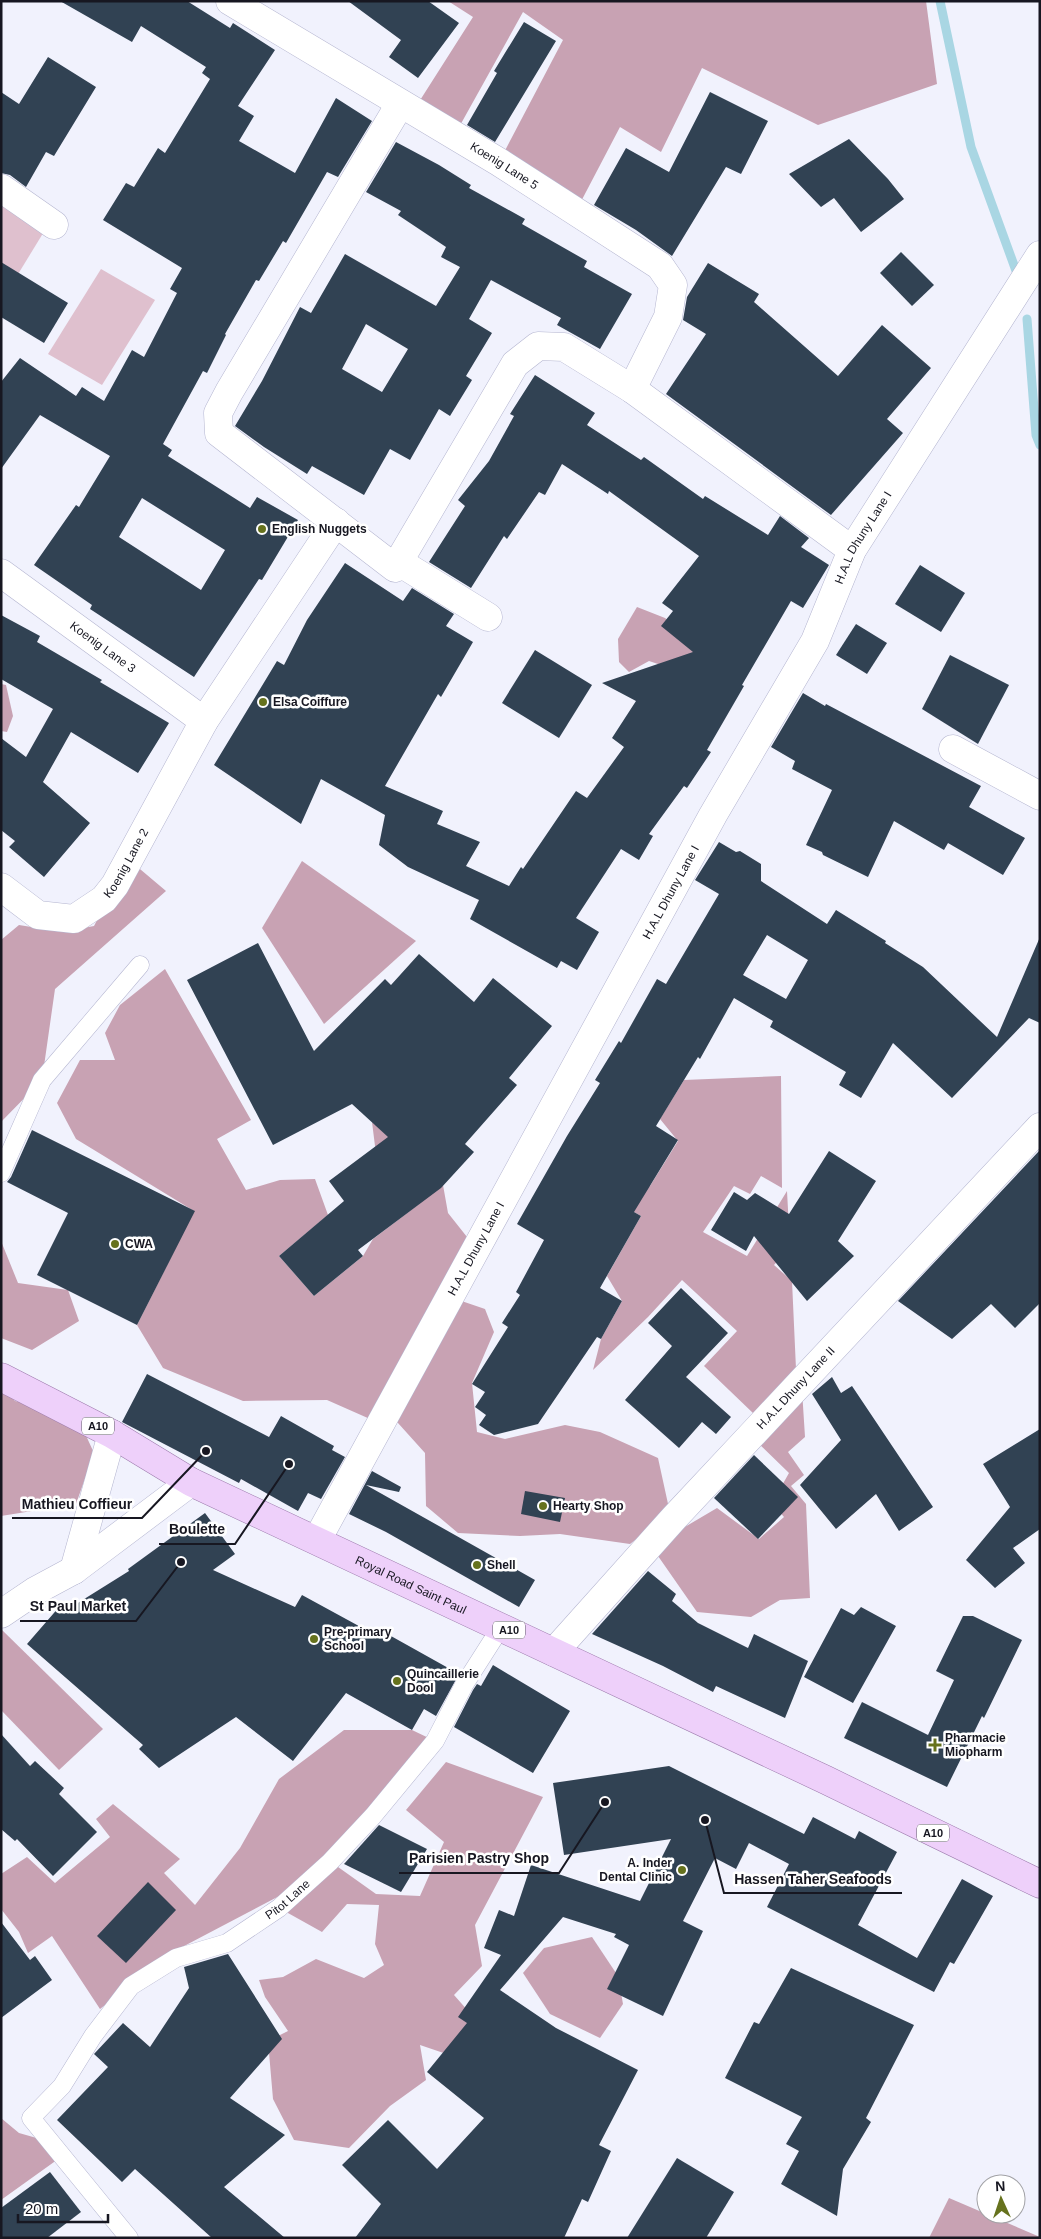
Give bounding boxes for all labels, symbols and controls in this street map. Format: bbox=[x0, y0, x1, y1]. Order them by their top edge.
street label: Koenig Lane 5 bbox=[468, 139, 541, 193]
street label: H.A.L Dhuny Lane I bbox=[832, 489, 895, 586]
place label: English Nuggets bbox=[272, 522, 367, 536]
marker: English Nuggets bbox=[256, 523, 268, 535]
street label: Koenig Lane 3 bbox=[67, 619, 139, 676]
place label: Elsa Coiffure bbox=[273, 695, 347, 709]
marker: Elsa Coiffure bbox=[257, 696, 269, 708]
street label: Koenig Lane 2 bbox=[101, 826, 151, 901]
street label: H.A.L Dhuny Lane I bbox=[640, 843, 702, 942]
street label: H.A.L Dhuny Lane I bbox=[445, 1199, 507, 1298]
place label: CWA bbox=[125, 1237, 153, 1251]
marker: CWA bbox=[109, 1238, 121, 1250]
street label: H.A.L Dhuny Lane II bbox=[754, 1344, 838, 1432]
road number: A10 bbox=[82, 1418, 114, 1434]
callout: Mathieu Coffieur bbox=[12, 1489, 142, 1518]
text: Mathieu Coffieur bbox=[22, 1496, 133, 1512]
place label: Hearty Shop bbox=[553, 1499, 624, 1513]
marker: Hearty Shop bbox=[537, 1500, 549, 1512]
callout: Boulette bbox=[159, 1515, 235, 1544]
text: Boulette bbox=[169, 1521, 225, 1537]
street label: Royal Road Saint Paul bbox=[353, 1553, 469, 1617]
place label: Shell bbox=[487, 1558, 516, 1572]
marker: Shell bbox=[471, 1559, 483, 1571]
callout: St Paul Market bbox=[20, 1592, 136, 1621]
text: St Paul Market bbox=[30, 1598, 127, 1614]
road number: A10 bbox=[493, 1622, 525, 1638]
place label: Pre-primary School bbox=[324, 1625, 392, 1653]
marker: Pre-primary School bbox=[308, 1633, 320, 1645]
place label: Quincaillerie Dool bbox=[407, 1667, 479, 1695]
marker: Quincaillerie Dool bbox=[391, 1675, 403, 1687]
place label: Pharmacie Miopharm bbox=[945, 1731, 1006, 1759]
marker: Pharmacie Miopharm bbox=[929, 1739, 941, 1751]
road number: A10 bbox=[917, 1825, 949, 1842]
callout: Parisien Pastry Shop bbox=[399, 1844, 559, 1873]
text: Parisien Pastry Shop bbox=[409, 1850, 549, 1866]
place label: A. Inder Dental Clinic bbox=[599, 1856, 672, 1884]
marker: A. Inder Dental Clinic bbox=[676, 1864, 688, 1876]
callout: Hassen Taher Seafoods bbox=[724, 1864, 902, 1893]
text: Hassen Taher Seafoods bbox=[734, 1871, 892, 1887]
street label: Pitot Lane bbox=[263, 1876, 313, 1922]
north arrow bbox=[976, 2174, 1026, 2224]
text: N bbox=[995, 2178, 1006, 2194]
scale bar bbox=[18, 2192, 108, 2224]
text: 20 m bbox=[25, 2200, 58, 2217]

